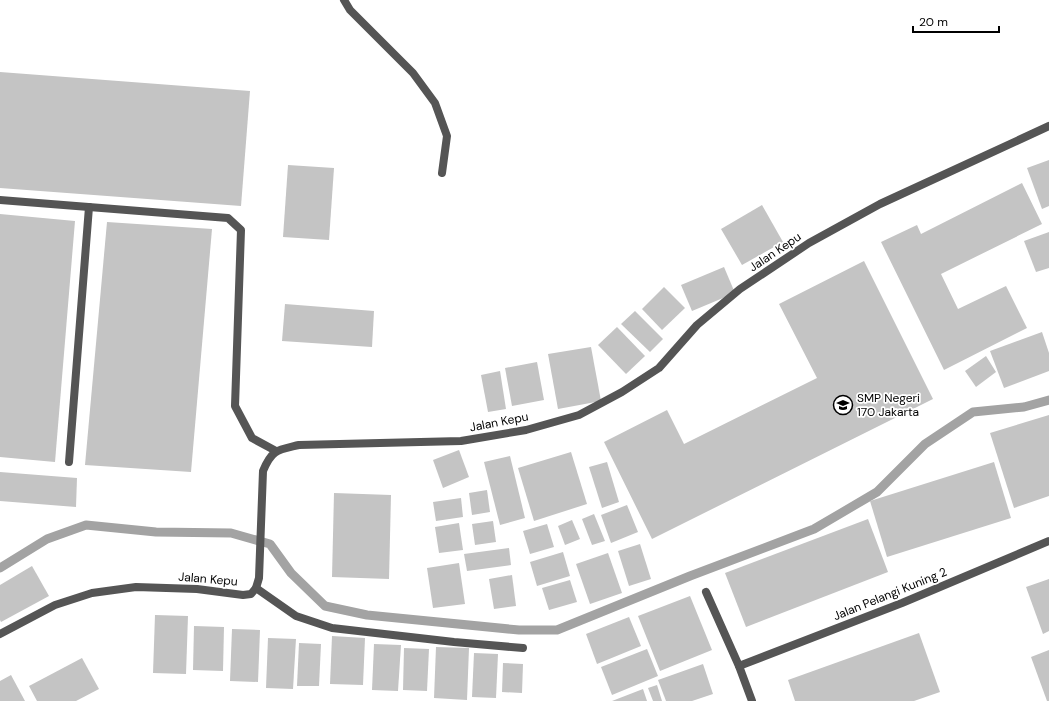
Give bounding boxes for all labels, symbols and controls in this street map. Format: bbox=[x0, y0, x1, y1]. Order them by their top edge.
scale bar bbox=[913, 8, 999, 34]
text: 20 m bbox=[919, 14, 948, 30]
street label: Jalan Kepu bbox=[746, 229, 804, 275]
place label: SMP Negeri 170 Jakarta bbox=[857, 390, 920, 420]
school or university icon: SMP Negeri 170 Jakarta bbox=[832, 394, 854, 416]
street label: Jalan Kepu bbox=[468, 408, 530, 436]
street label: Jalan Pelangi Kuning 2 bbox=[831, 564, 949, 624]
street label: Jalan Kepu bbox=[178, 568, 239, 590]

